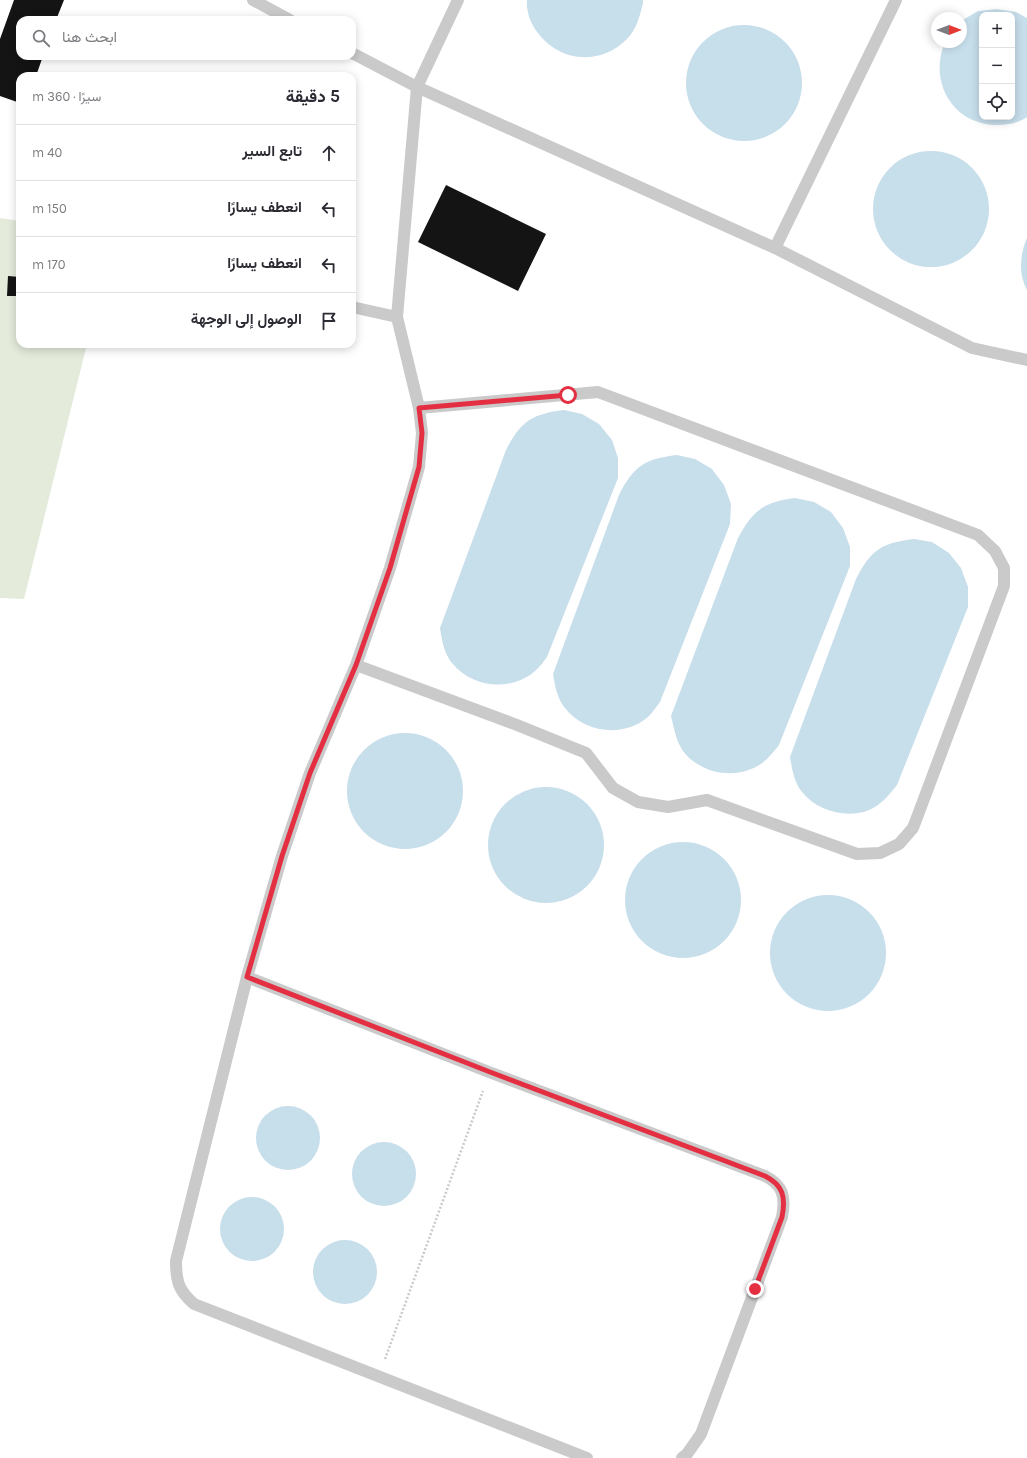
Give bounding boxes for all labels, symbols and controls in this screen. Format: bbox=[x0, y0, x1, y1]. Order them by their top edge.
north arrow bbox=[931, 12, 967, 48]
map controls bbox=[979, 12, 1015, 120]
button: + bbox=[979, 12, 1015, 48]
search box bbox=[16, 16, 356, 60]
icon: search bbox=[30, 27, 52, 49]
text: ابحث هنا bbox=[62, 28, 117, 46]
button: − bbox=[979, 48, 1015, 84]
button: locate bbox=[979, 84, 1015, 120]
text: 5 دقيقة bbox=[286, 86, 340, 106]
text: سيرًا · 360 m bbox=[32, 89, 101, 104]
text: تابع السير bbox=[242, 142, 302, 160]
icon: ahead bbox=[318, 142, 340, 164]
text: 40 m bbox=[32, 145, 62, 160]
text: انعطف يسارًا bbox=[227, 198, 302, 216]
icon: left bbox=[318, 198, 340, 220]
text: 150 m bbox=[32, 201, 67, 216]
text: انعطف يسارًا bbox=[227, 254, 302, 272]
icon: left bbox=[318, 254, 340, 276]
text: 170 m bbox=[32, 257, 65, 272]
text: الوصول إلى الوجهة bbox=[191, 310, 302, 328]
icon: arrive bbox=[318, 310, 340, 332]
route start bbox=[559, 386, 577, 404]
route end bbox=[746, 1280, 764, 1298]

